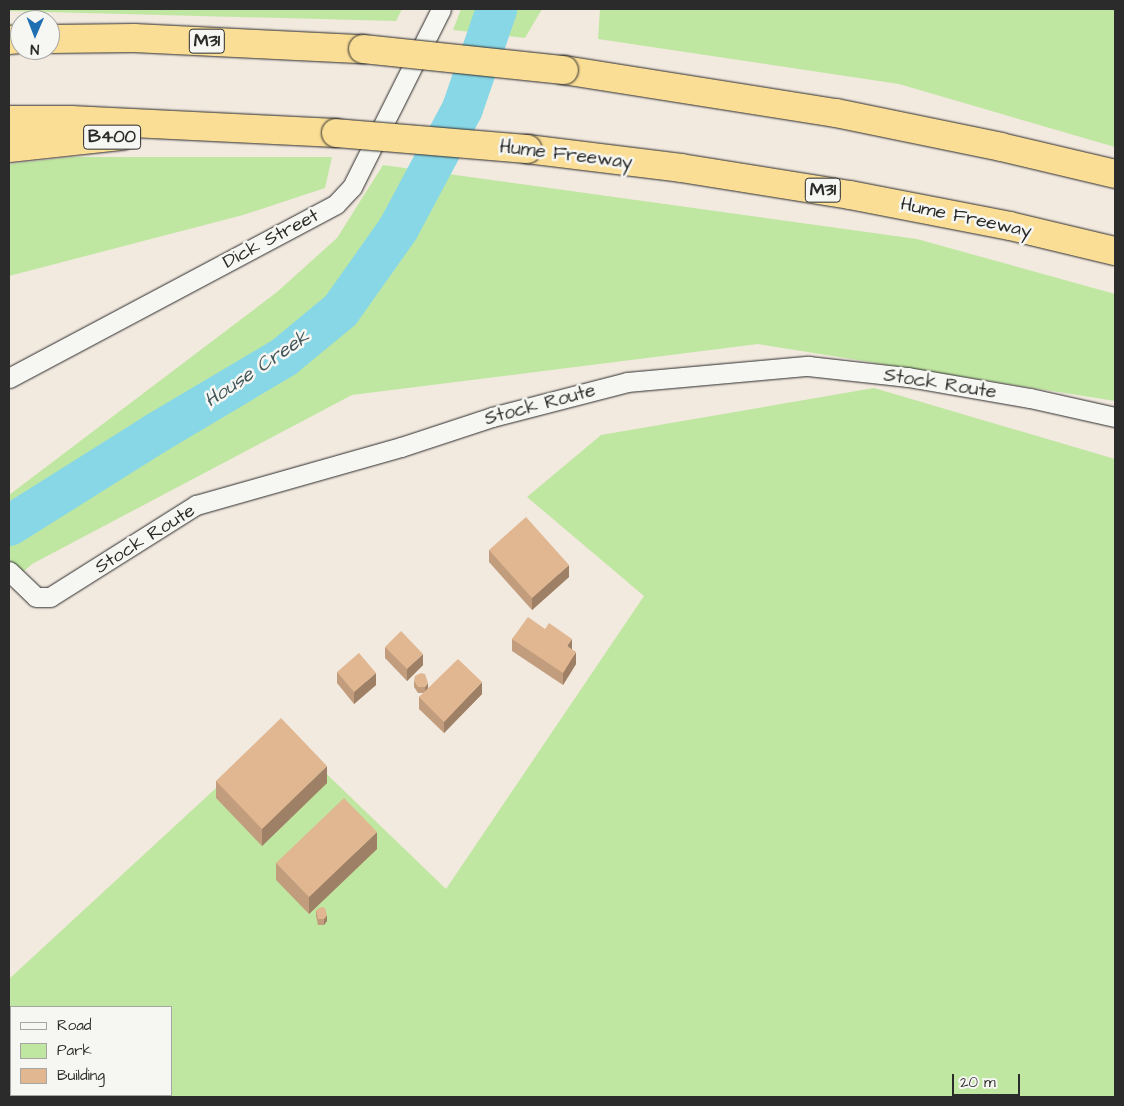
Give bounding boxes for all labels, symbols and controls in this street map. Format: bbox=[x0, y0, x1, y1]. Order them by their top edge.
north arrow bbox=[10, 10, 60, 60]
road number: M31 bbox=[188, 26, 226, 56]
text: N bbox=[30, 39, 39, 59]
road number: B400 bbox=[82, 121, 142, 152]
street label: Hume Freeway bbox=[498, 136, 634, 174]
road number: M31 bbox=[804, 174, 842, 206]
street label: Hume Freeway bbox=[898, 193, 1034, 243]
street label: Dick Street bbox=[219, 204, 323, 274]
water label: House Creek bbox=[200, 325, 314, 413]
street label: Stock Route bbox=[882, 364, 998, 404]
street label: Stock Route bbox=[482, 379, 598, 431]
street label: Stock Route bbox=[91, 499, 199, 579]
legend bbox=[10, 1006, 172, 1096]
text: Road bbox=[57, 1015, 91, 1036]
text: Park bbox=[57, 1040, 92, 1061]
scale bar bbox=[954, 1064, 1022, 1096]
text: Building bbox=[57, 1065, 105, 1086]
text: 20 m bbox=[960, 1072, 996, 1093]

